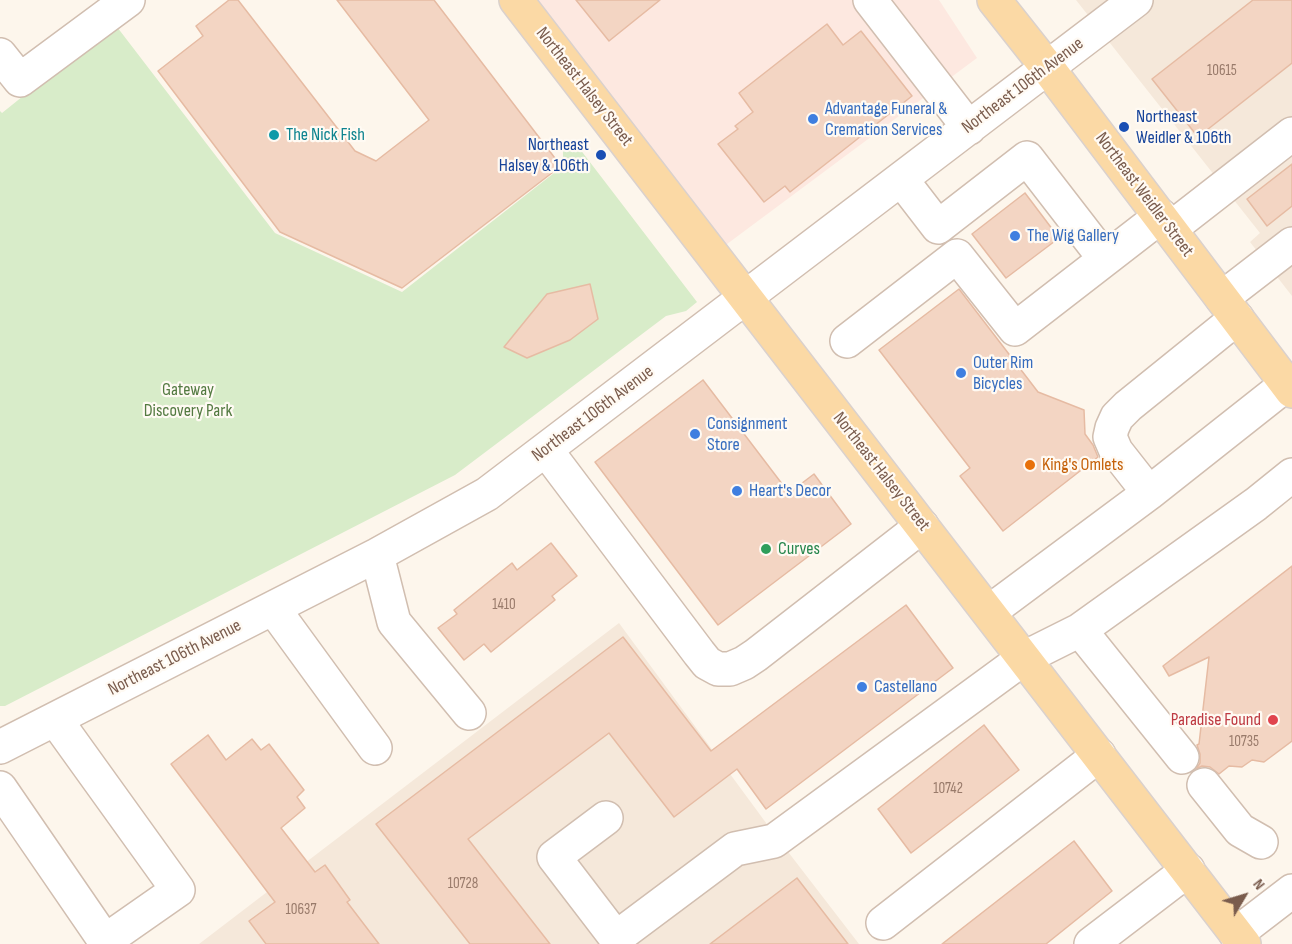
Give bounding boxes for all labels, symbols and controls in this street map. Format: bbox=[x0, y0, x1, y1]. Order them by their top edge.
street label: Northeast Halsey Street bbox=[531, 23, 637, 151]
street label: Northeast 106th Avenue bbox=[958, 33, 1088, 139]
house number: 10615 bbox=[1207, 62, 1237, 80]
place label: Advantage Funeral & Cremation Services bbox=[825, 98, 947, 140]
place label: Northeast Weidler & 106th bbox=[1136, 106, 1231, 148]
marker: Advantage Funeral & Cremation Services bbox=[806, 112, 820, 126]
marker: Northeast Weidler & 106th bbox=[1117, 120, 1131, 134]
place label: The Nick Fish bbox=[286, 124, 365, 146]
marker: The Nick Fish bbox=[267, 128, 281, 142]
street label: Northeast Weidler Street bbox=[1090, 128, 1198, 262]
place label: Northeast Halsey & 106th bbox=[499, 134, 589, 176]
marker: Northeast Halsey & 106th bbox=[594, 148, 608, 162]
place label: The Wig Gallery bbox=[1027, 225, 1119, 247]
marker: The Wig Gallery bbox=[1008, 229, 1022, 243]
place label: Outer Rim Bicycles bbox=[973, 352, 1033, 394]
street label: Northeast 106th Avenue bbox=[528, 361, 658, 467]
marker: Outer Rim Bicycles bbox=[954, 366, 968, 380]
park label: Gateway Discovery Park bbox=[144, 379, 232, 422]
street label: Northeast Halsey Street bbox=[828, 408, 934, 536]
place label: Consignment Store bbox=[707, 413, 788, 456]
marker: Consignment Store bbox=[688, 427, 702, 441]
place label: King's Omlets bbox=[1042, 454, 1123, 476]
marker: King's Omlets bbox=[1023, 458, 1037, 472]
place label: Heart's Decor bbox=[749, 480, 831, 502]
marker: Heart's Decor bbox=[730, 484, 744, 498]
place label: Curves bbox=[778, 538, 820, 560]
marker: Curves bbox=[759, 542, 773, 556]
house number: 1410 bbox=[492, 596, 516, 614]
street label: Northeast 106th Avenue bbox=[105, 615, 245, 701]
place label: Castellano bbox=[874, 676, 937, 698]
marker: Castellano bbox=[855, 680, 869, 694]
place label: Paradise Found bbox=[1171, 709, 1261, 731]
marker: Paradise Found bbox=[1266, 713, 1280, 727]
house number: 10735 bbox=[1229, 733, 1259, 751]
house number: 10742 bbox=[933, 780, 963, 798]
north arrow bbox=[1214, 866, 1274, 926]
house number: 10728 bbox=[448, 875, 478, 893]
text: N bbox=[1248, 875, 1269, 894]
house number: 10637 bbox=[286, 901, 316, 919]

